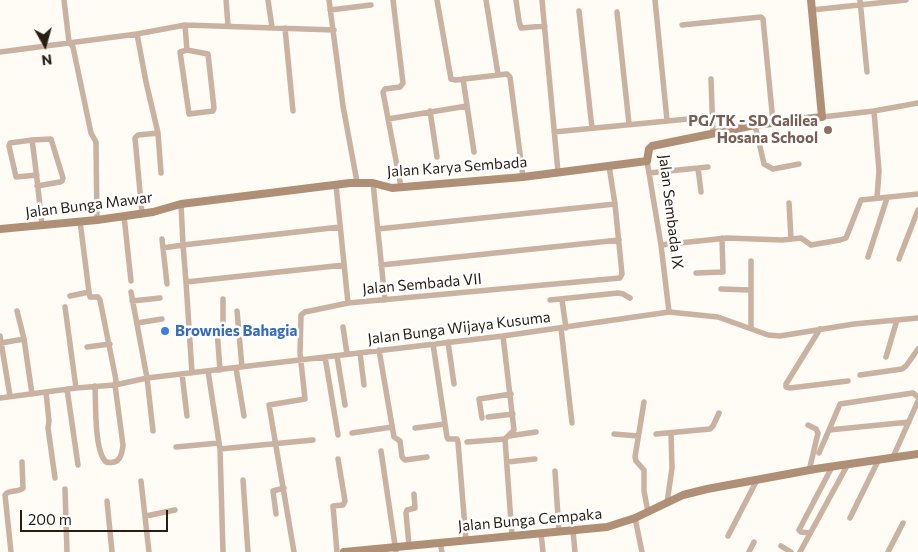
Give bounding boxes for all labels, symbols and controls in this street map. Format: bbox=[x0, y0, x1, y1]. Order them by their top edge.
north arrow bbox=[20, 20, 70, 70]
text: N bbox=[41, 51, 53, 69]
place label: PG/TK - SD Galilea Hosana School bbox=[688, 112, 818, 147]
marker: PG/TK - SD Galilea Hosana School bbox=[822, 124, 834, 136]
street label: Jalan Karya Sembada bbox=[386, 153, 528, 181]
street label: Jalan Sembada IX bbox=[655, 154, 687, 270]
street label: Jalan Bunga Mawar bbox=[24, 188, 154, 222]
street label: Jalan Sembada VII bbox=[361, 270, 483, 298]
street label: Jalan Bunga Wijaya Kusuma bbox=[367, 308, 551, 348]
place label: Brownies Bahagia bbox=[175, 322, 297, 340]
marker: Brownies Bahagia bbox=[159, 325, 171, 337]
scale bar bbox=[22, 500, 170, 532]
street label: Jalan Bunga Cempaka bbox=[457, 505, 603, 535]
text: 200 m bbox=[28, 510, 72, 528]

